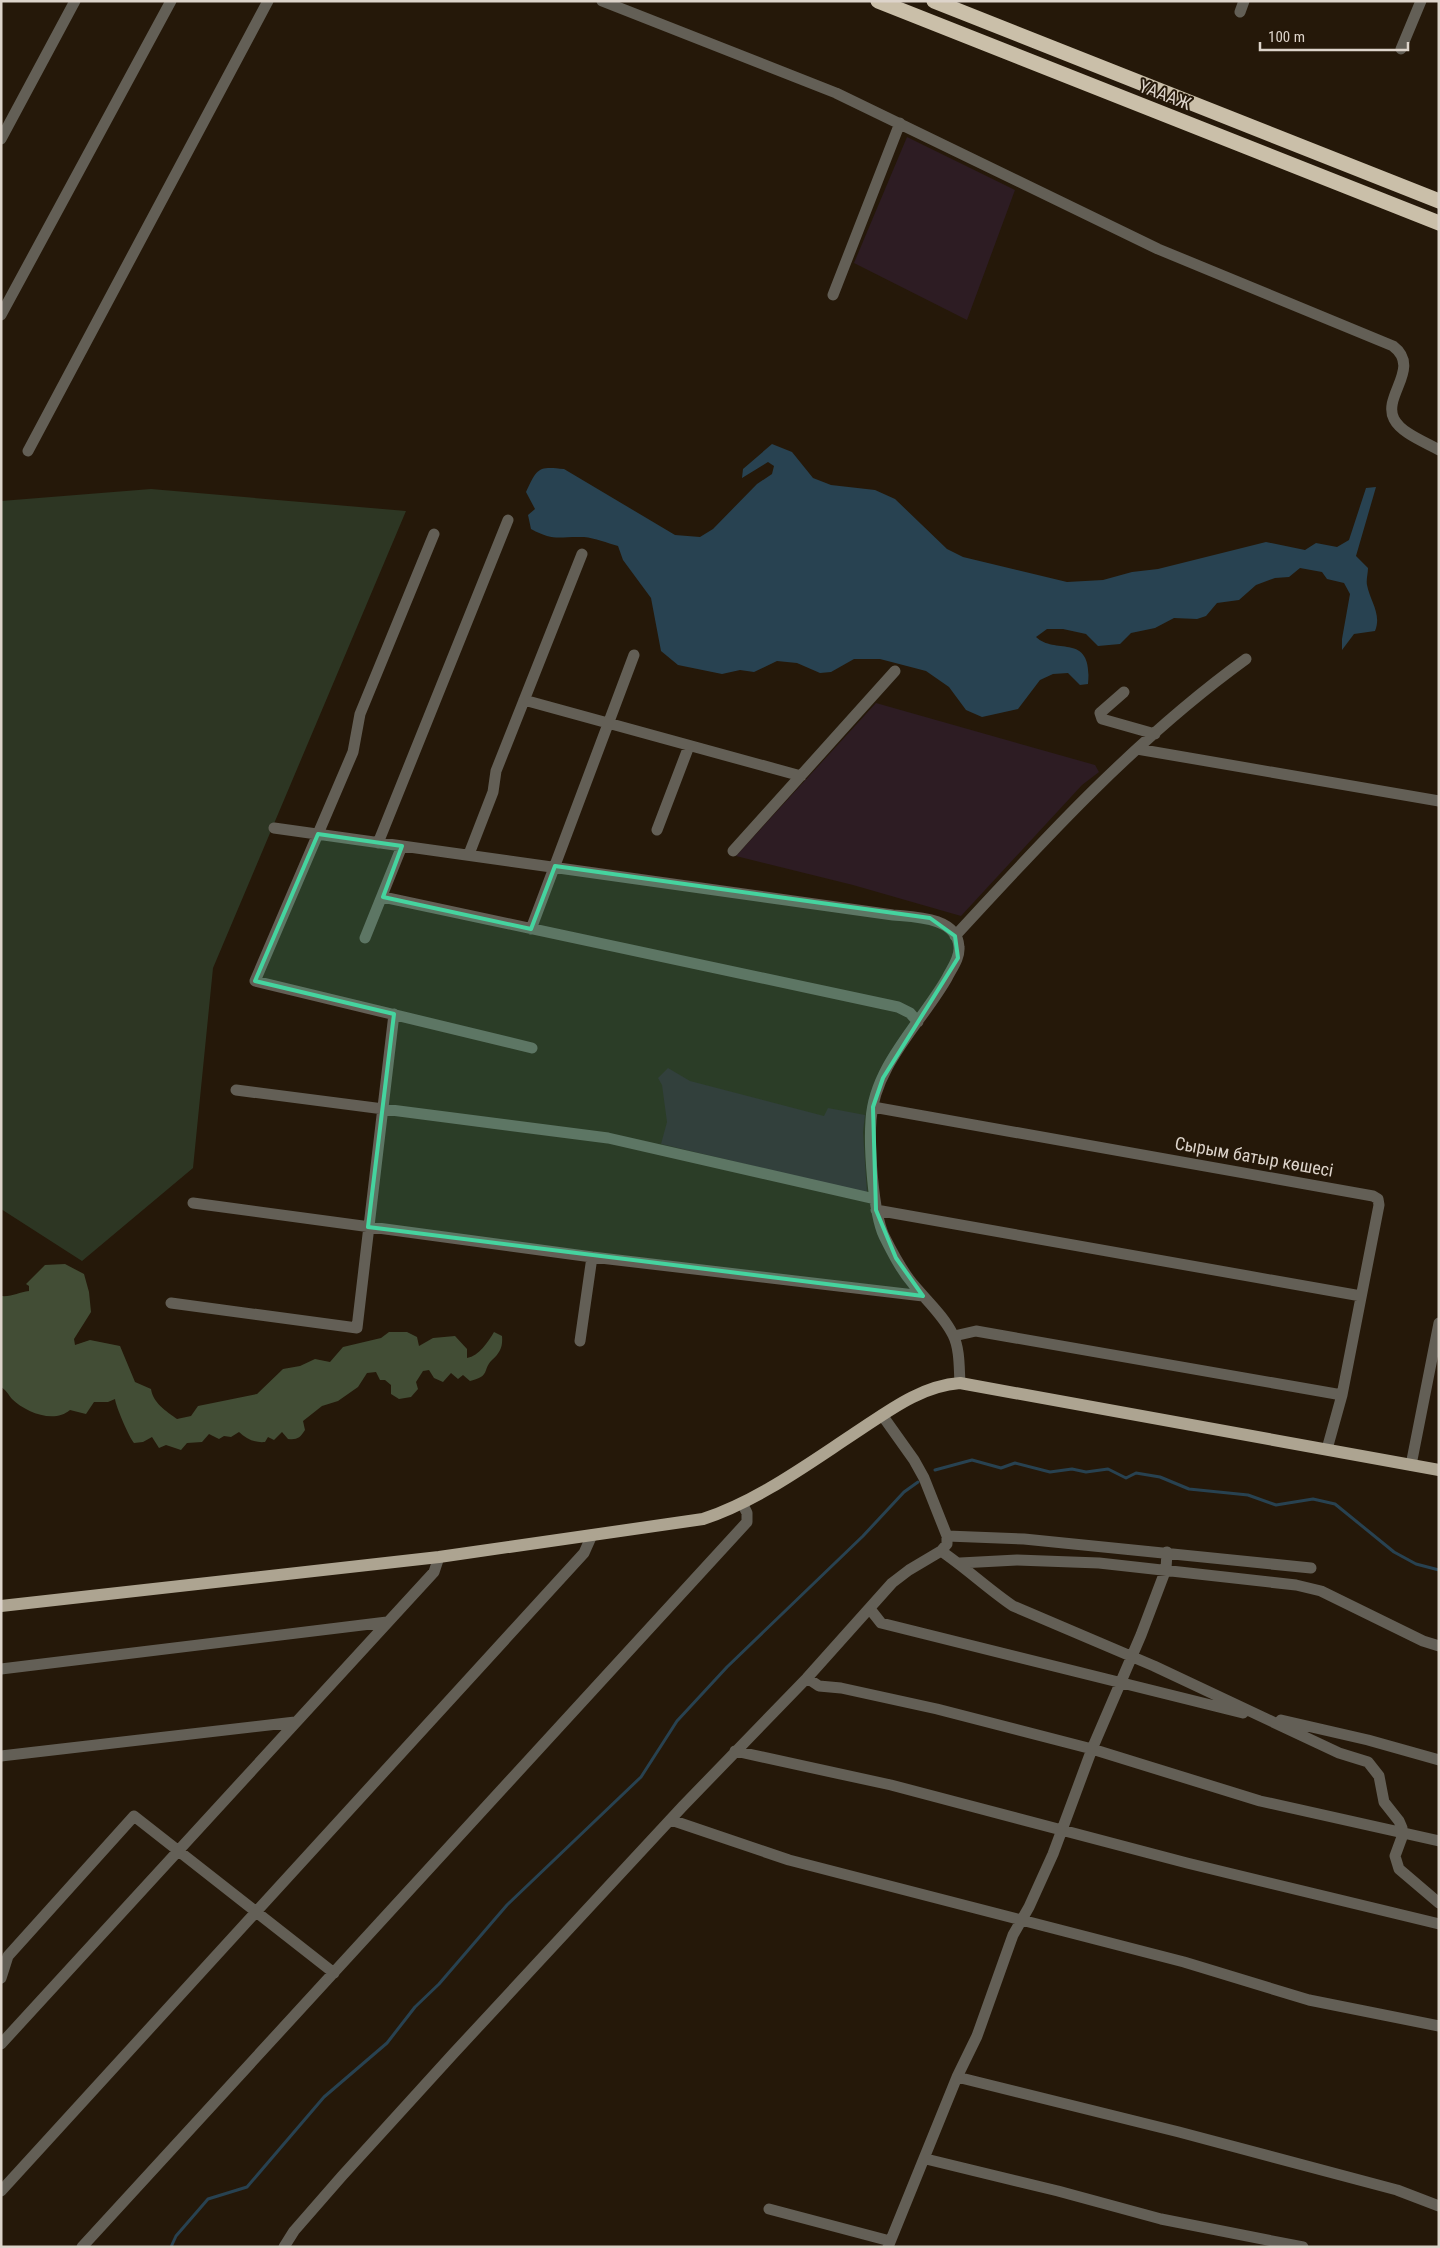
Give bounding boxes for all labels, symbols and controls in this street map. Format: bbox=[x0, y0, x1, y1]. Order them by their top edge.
scale bar bbox=[1260, 20, 1408, 52]
text: 100 m bbox=[1268, 28, 1305, 46]
street label: ҮАААЖ bbox=[1136, 75, 1194, 114]
street label: Сырым батыр көшесі bbox=[1173, 1132, 1335, 1181]

